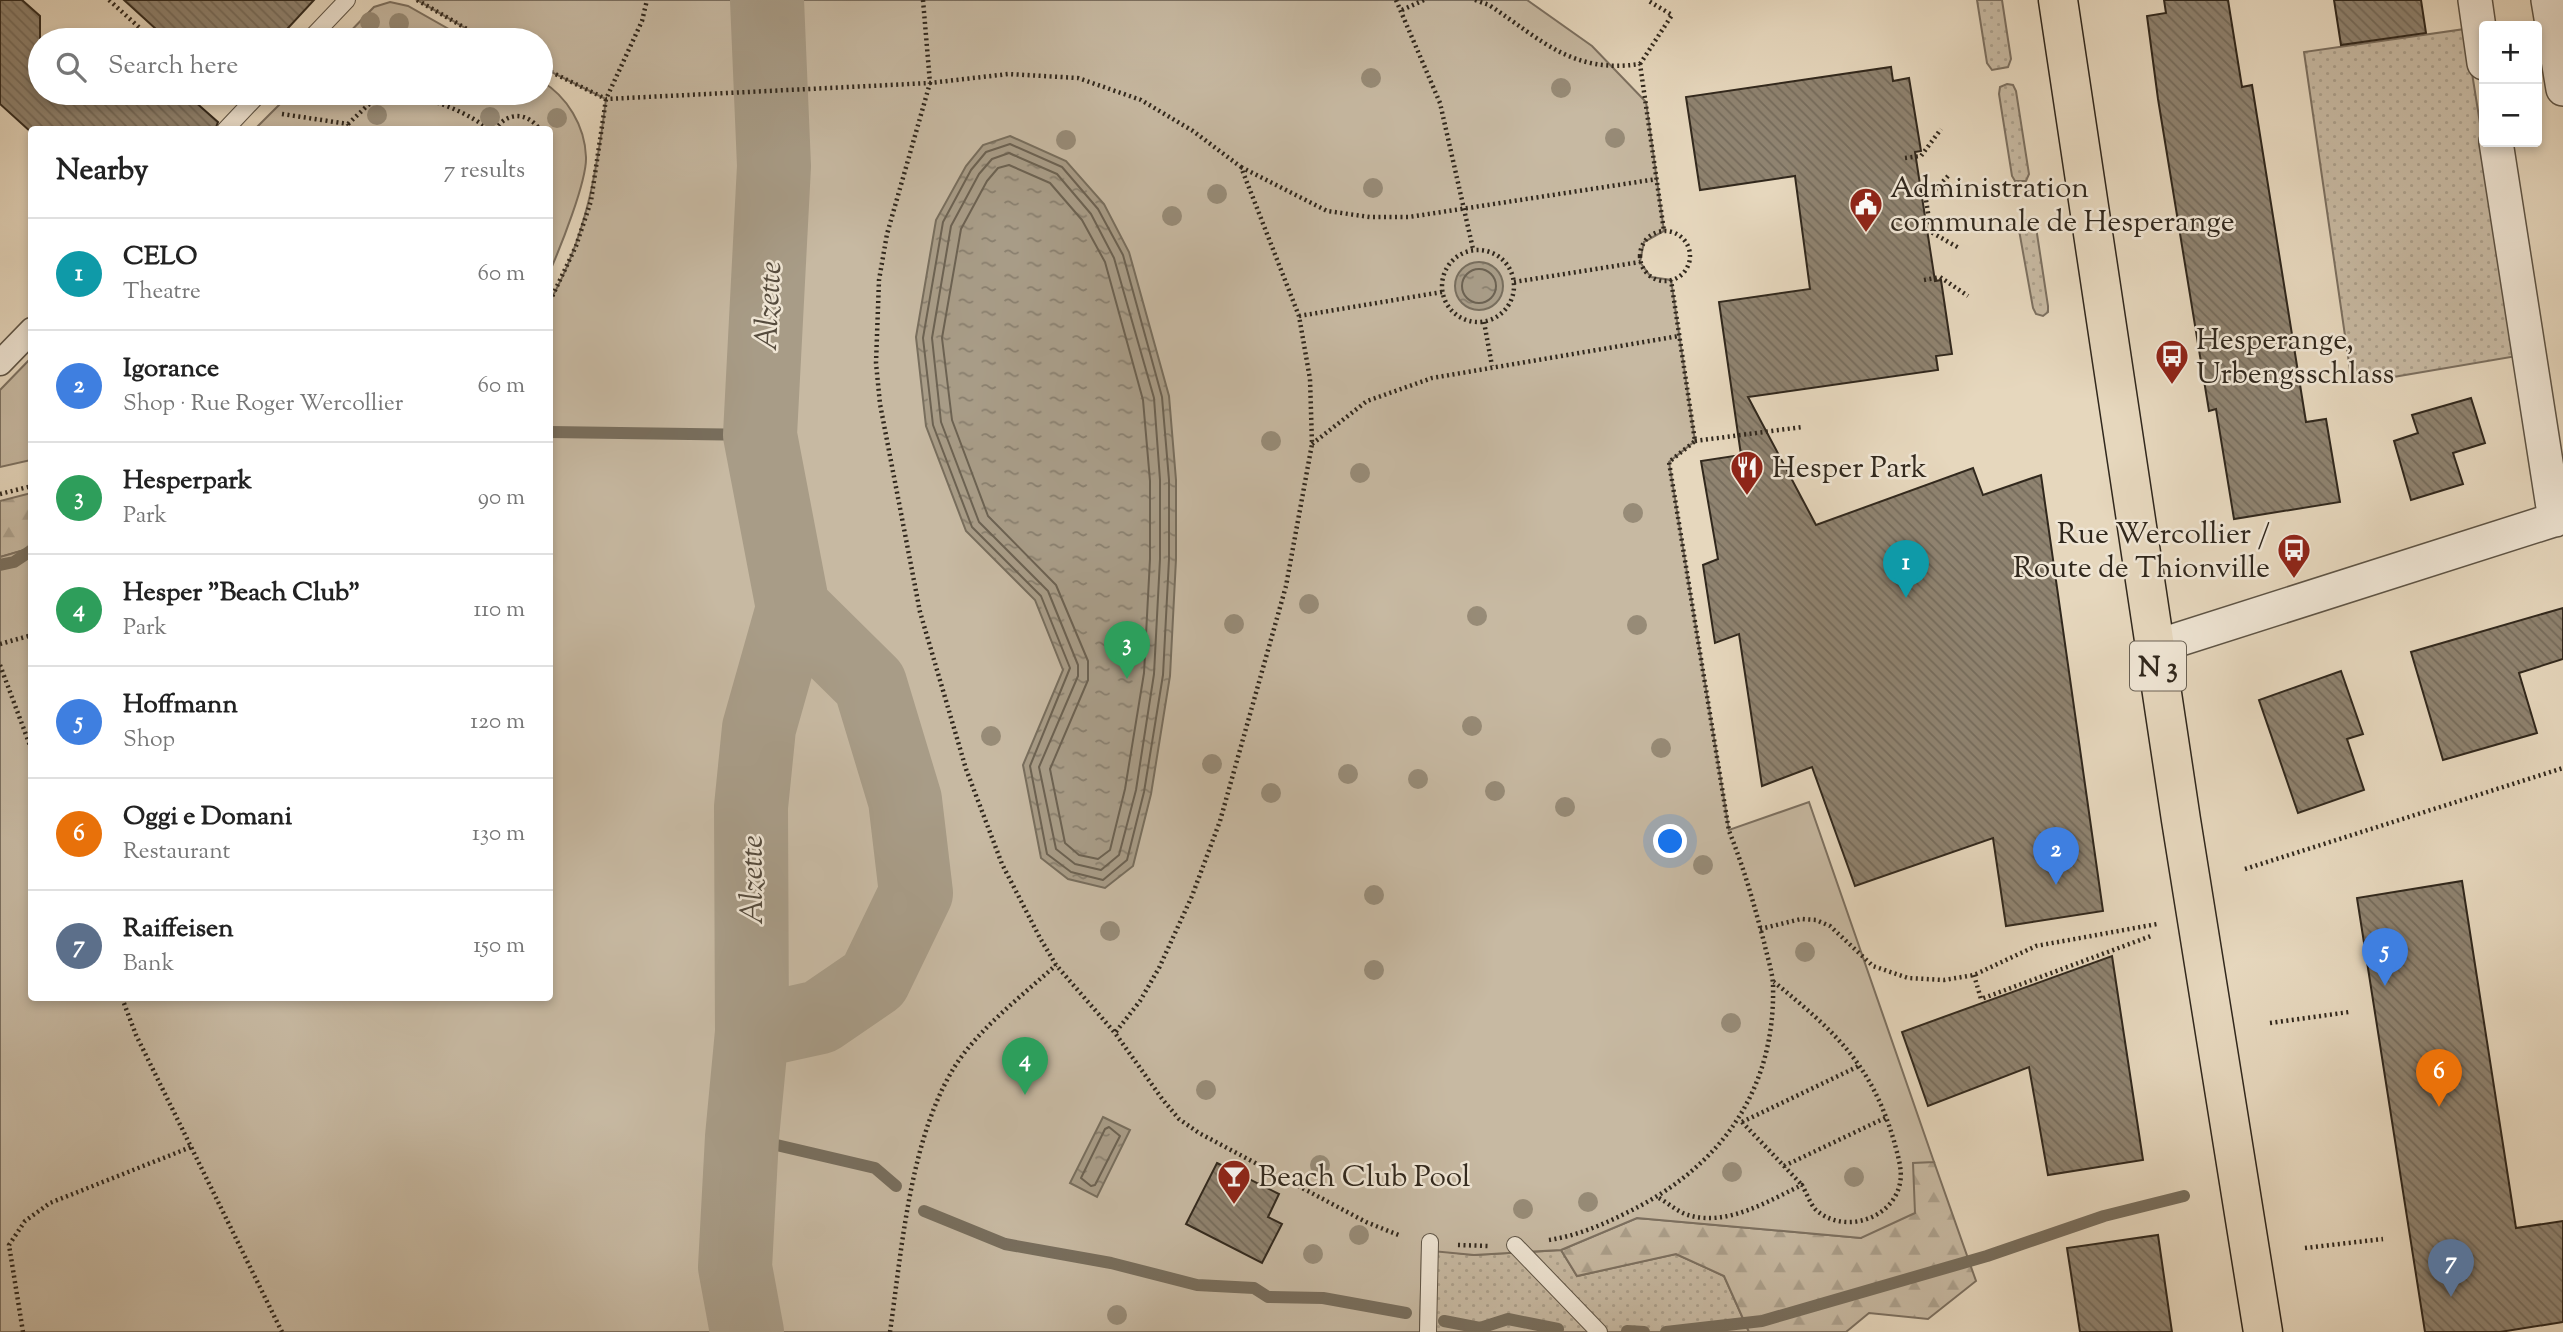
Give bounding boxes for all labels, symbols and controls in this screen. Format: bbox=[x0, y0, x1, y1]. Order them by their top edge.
map controls bbox=[2479, 21, 2542, 147]
button: + bbox=[2479, 21, 2542, 84]
search box bbox=[28, 28, 553, 105]
icon: search bbox=[52, 48, 90, 86]
text: Search here bbox=[108, 48, 238, 85]
button: − bbox=[2479, 84, 2542, 147]
text: Nearby bbox=[56, 150, 148, 193]
text: 7 results bbox=[444, 155, 525, 188]
place label: Administration communale de Hesperange bbox=[1890, 168, 2235, 245]
public building icon: Administration communale de Hesperange bbox=[1847, 185, 1885, 234]
text: CELO bbox=[123, 239, 198, 276]
text: 1 bbox=[75, 258, 83, 291]
text: 60 m bbox=[477, 258, 525, 291]
water label: Alzette bbox=[745, 260, 795, 352]
text: Theatre bbox=[123, 276, 201, 309]
place label: Hesperange, Urbengsschlass bbox=[2196, 320, 2394, 397]
bus stop icon: Hesperange, Urbengsschlass bbox=[2153, 337, 2191, 386]
text: Igorance bbox=[123, 351, 219, 388]
text: 2 bbox=[74, 370, 84, 403]
text: 60 m bbox=[477, 370, 525, 403]
text: Shop · Rue Roger Wercollier bbox=[123, 388, 403, 421]
restaurant icon: Hesper Park bbox=[1728, 448, 1766, 497]
place label: Hesper Park bbox=[1772, 448, 1927, 491]
text: Hesperpark bbox=[123, 463, 252, 500]
text: 3 bbox=[74, 482, 84, 515]
text: 90 m bbox=[478, 482, 525, 515]
text: Park bbox=[123, 500, 167, 533]
place label: Rue Wercollier / Route de Thionville bbox=[2013, 514, 2270, 591]
bus stop icon: Rue Wercollier / Route de Thionville bbox=[2275, 531, 2313, 580]
pin: 1 bbox=[1883, 540, 1929, 598]
text: Hesper "Beach Club" bbox=[123, 575, 360, 612]
text: 4 bbox=[73, 594, 85, 627]
text: 110 m bbox=[474, 594, 525, 627]
text: Park bbox=[123, 612, 167, 645]
pin: 3 bbox=[1104, 621, 1150, 679]
road number: N 3 bbox=[2130, 642, 2186, 690]
text: Hoffmann bbox=[123, 687, 238, 724]
text: 5 bbox=[75, 706, 83, 739]
text: 120 m bbox=[470, 706, 525, 739]
text: Shop bbox=[123, 724, 175, 757]
text: Oggi e Domani bbox=[123, 799, 292, 836]
text: 6 bbox=[73, 818, 85, 851]
text: 130 m bbox=[472, 818, 525, 851]
your location bbox=[1653, 824, 1687, 858]
pin: 2 bbox=[2033, 827, 2079, 885]
water label: Alzette bbox=[731, 835, 777, 925]
text: Restaurant bbox=[123, 836, 230, 869]
text: Raiffeisen bbox=[123, 911, 234, 948]
pin: 5 bbox=[2362, 928, 2408, 986]
text: 7 bbox=[73, 930, 85, 963]
text: 150 m bbox=[473, 930, 525, 963]
text: Bank bbox=[123, 948, 174, 981]
pin: 4 bbox=[1002, 1037, 1048, 1095]
pin: 6 bbox=[2416, 1049, 2462, 1107]
bar icon: Beach Club Pool bbox=[1215, 1157, 1253, 1206]
place label: Beach Club Pool bbox=[1258, 1157, 1470, 1200]
pin: 7 bbox=[2428, 1239, 2474, 1297]

